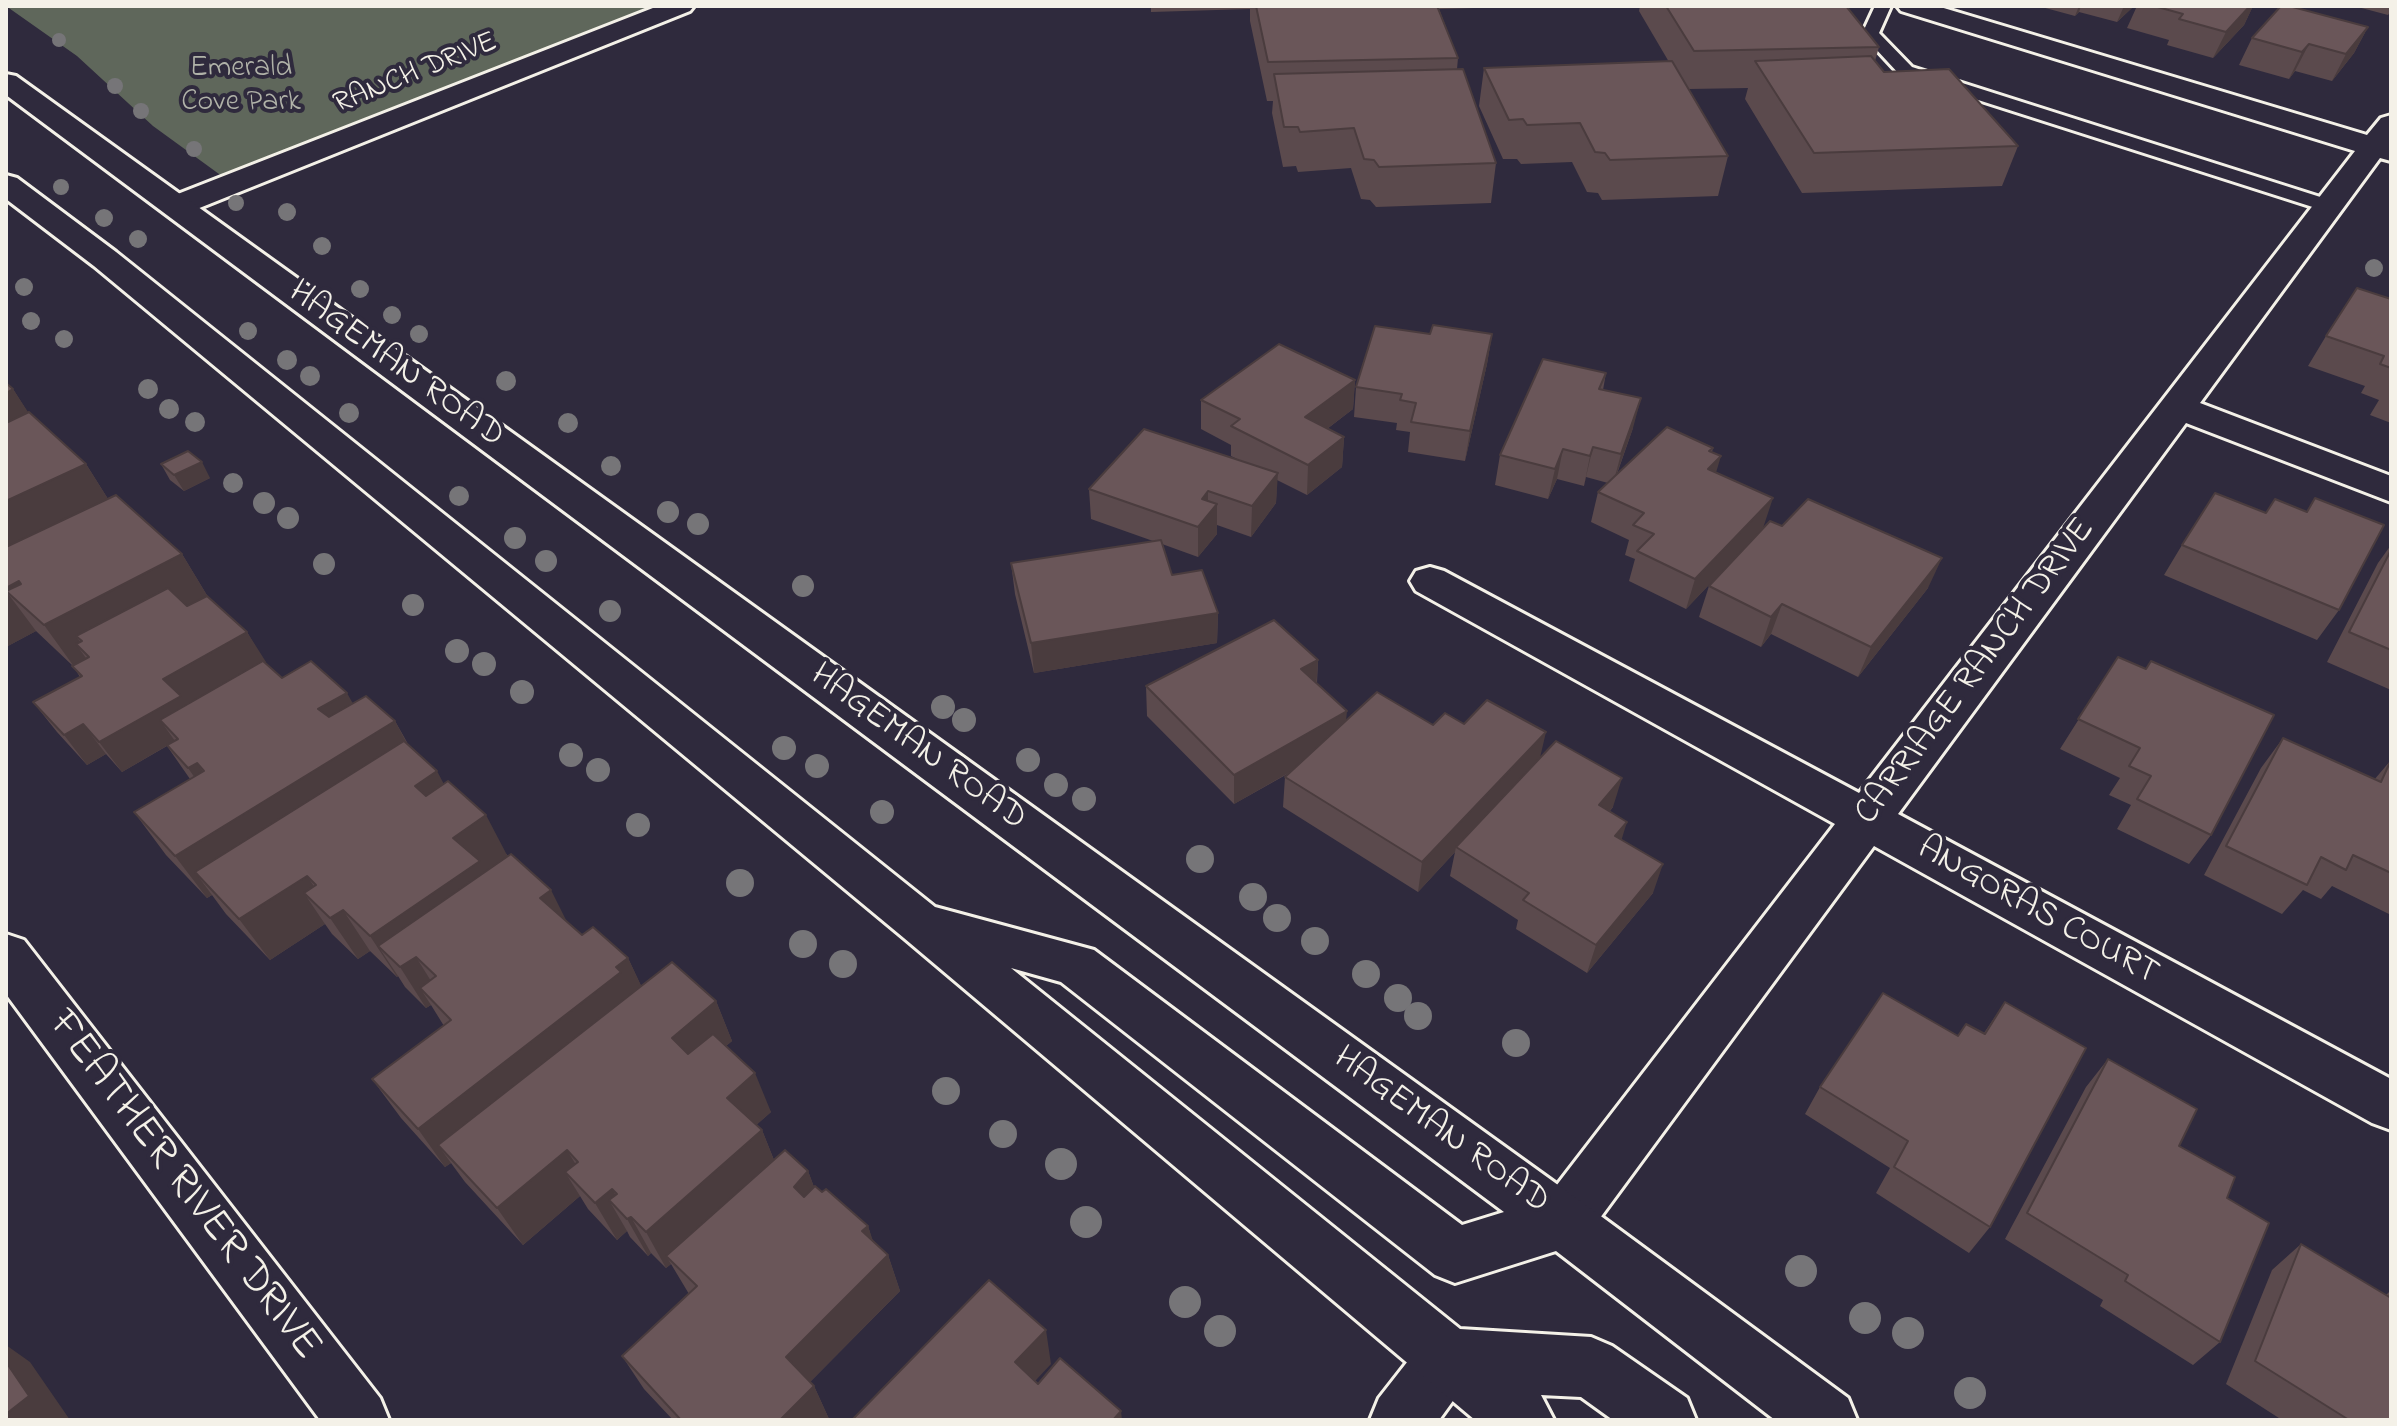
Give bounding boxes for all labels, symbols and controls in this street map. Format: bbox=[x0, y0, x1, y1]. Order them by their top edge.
street label: RANCH DRIVE bbox=[329, 26, 503, 124]
park label: Emerald Cove Park bbox=[181, 52, 301, 122]
street label: HAGEMAN ROAD bbox=[278, 273, 512, 459]
street label: CARRIAGE RANCH DRIVE bbox=[1847, 511, 2107, 835]
street label: HAGEMAN ROAD bbox=[800, 656, 1034, 842]
street label: ANGORAS COURT bbox=[1909, 829, 2165, 997]
street label: FEATHER RIVER DRIVE bbox=[33, 1002, 331, 1372]
street label: HAGEMAN ROAD bbox=[1323, 1039, 1557, 1225]

